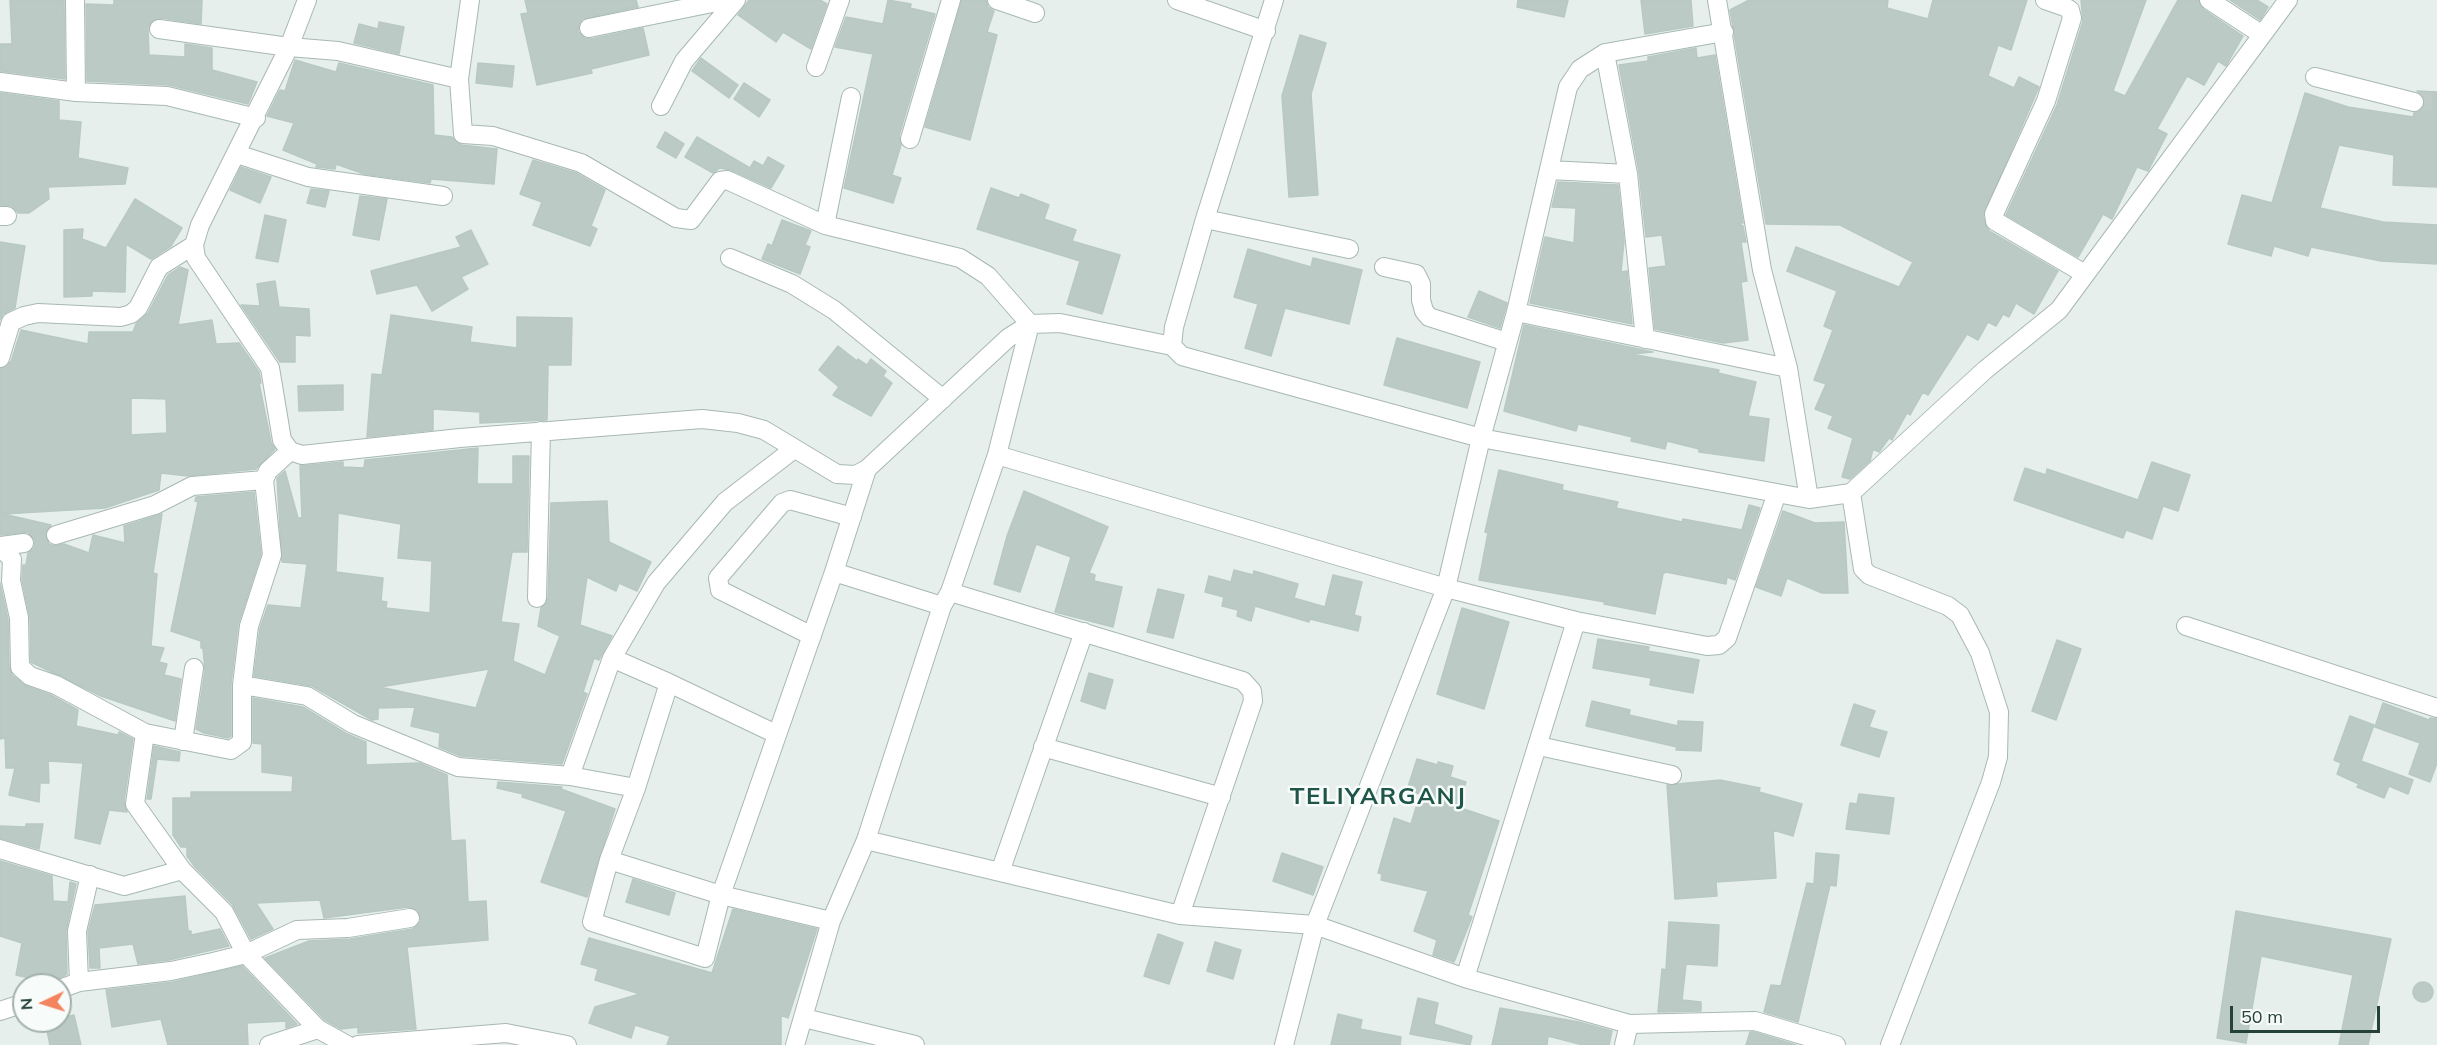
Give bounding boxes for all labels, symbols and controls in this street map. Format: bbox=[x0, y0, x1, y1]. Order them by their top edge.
district label: TELIYARGANJ bbox=[1290, 783, 1466, 811]
north arrow bbox=[12, 973, 72, 1033]
scale bar bbox=[2233, 994, 2383, 1032]
text: N bbox=[16, 997, 36, 1011]
text: 50 m bbox=[2241, 1005, 2283, 1028]

